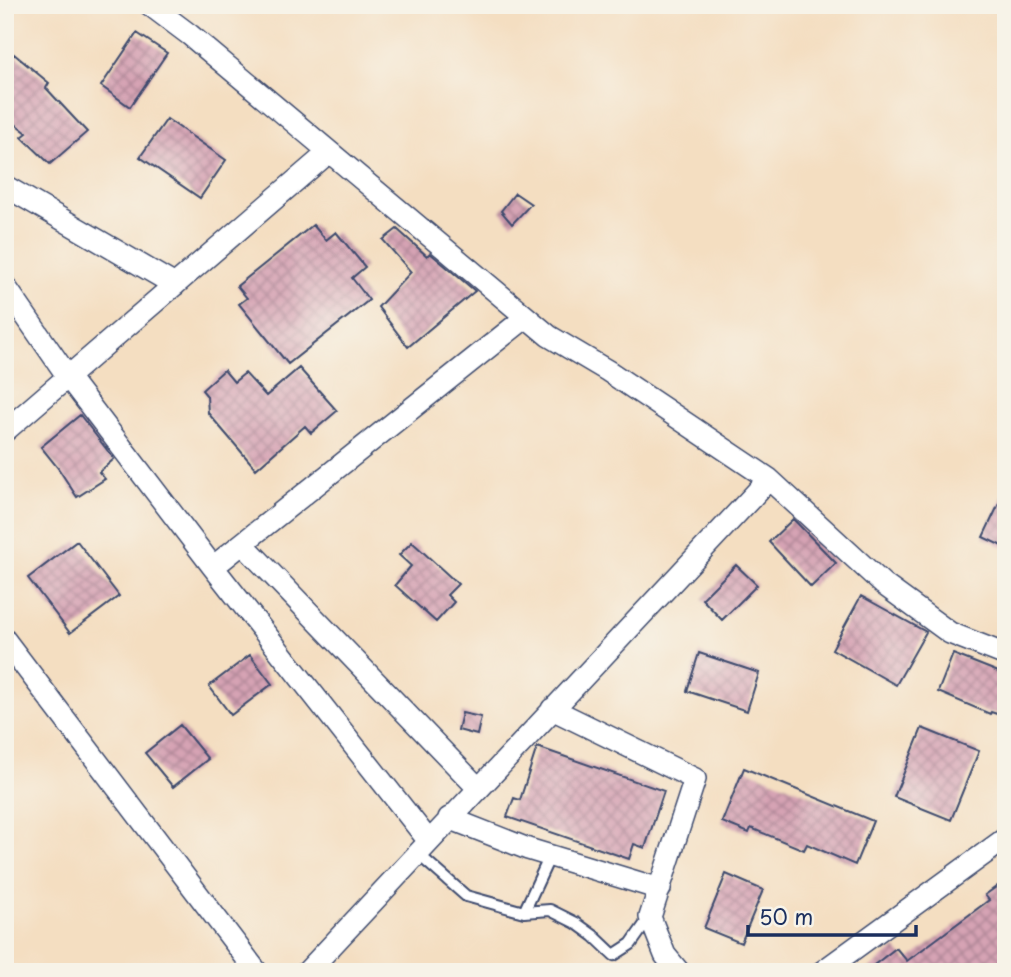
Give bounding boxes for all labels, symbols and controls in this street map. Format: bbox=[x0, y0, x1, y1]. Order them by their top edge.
scale bar bbox=[748, 893, 916, 937]
text: 50 m bbox=[759, 900, 813, 932]

